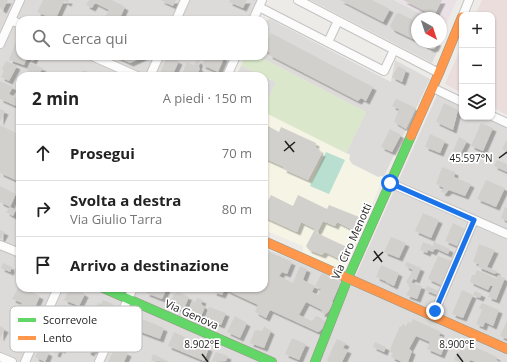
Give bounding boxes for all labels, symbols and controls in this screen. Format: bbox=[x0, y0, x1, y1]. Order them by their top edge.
north arrow bbox=[411, 12, 447, 48]
map controls bbox=[459, 12, 495, 120]
button: + bbox=[459, 12, 495, 48]
search box bbox=[16, 16, 268, 60]
icon: search bbox=[30, 27, 52, 49]
text: Cerca qui bbox=[62, 28, 128, 48]
button: − bbox=[459, 48, 495, 84]
button: layers bbox=[459, 84, 495, 120]
text: 2 min bbox=[32, 87, 79, 110]
text: A piedi · 150 m bbox=[163, 89, 252, 107]
icon: ahead bbox=[32, 142, 54, 164]
text: Prosegui bbox=[70, 143, 135, 163]
text: 70 m bbox=[222, 144, 252, 162]
text: 45.597°N bbox=[449, 151, 493, 165]
route start bbox=[381, 174, 399, 192]
text: Svolta a destra bbox=[70, 190, 181, 210]
icon: right bbox=[32, 198, 54, 220]
text: 80 m bbox=[222, 200, 252, 218]
street label: Via Ciro Menotti bbox=[327, 200, 375, 282]
text: Via Giulio Tarra bbox=[70, 210, 162, 228]
icon: arrive bbox=[32, 254, 54, 276]
text: Arrivo a destinazione bbox=[70, 255, 229, 275]
street label: Via Genova bbox=[163, 295, 221, 333]
route end bbox=[426, 302, 444, 320]
legend bbox=[10, 306, 142, 352]
text: Scorrevole bbox=[43, 312, 97, 327]
text: Lento bbox=[43, 330, 73, 345]
text: 8.902°E bbox=[184, 337, 220, 351]
text: 8.900°E bbox=[439, 337, 475, 351]

